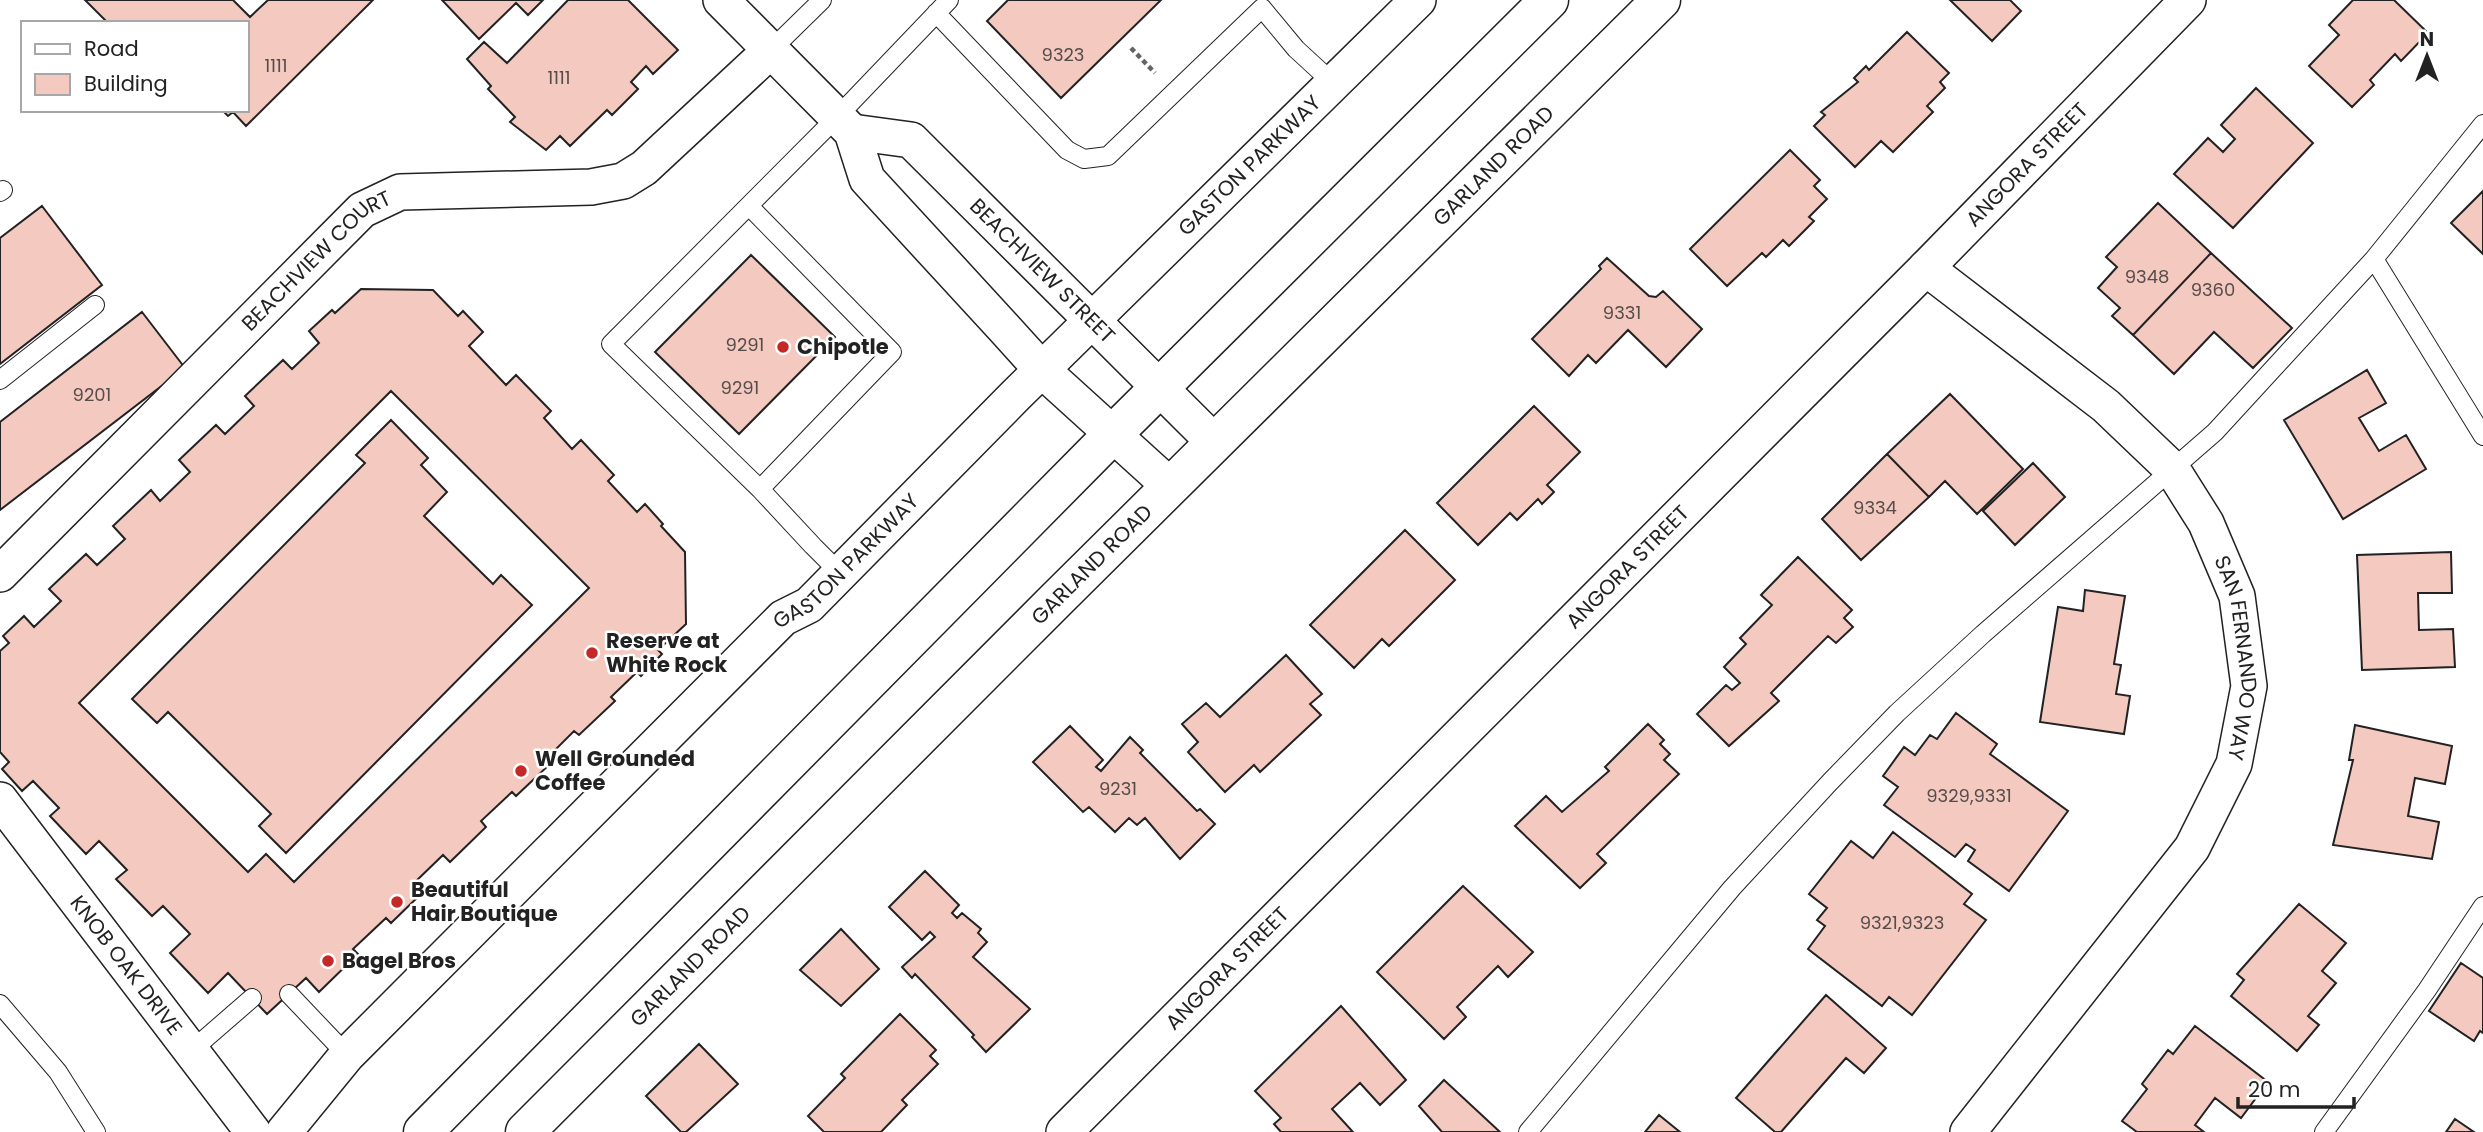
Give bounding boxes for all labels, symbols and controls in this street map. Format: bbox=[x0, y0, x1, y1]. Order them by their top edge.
legend bbox=[21, 21, 248, 112]
north arrow bbox=[2392, 21, 2462, 91]
text: N bbox=[2420, 26, 2434, 53]
text: Road bbox=[84, 34, 139, 63]
house number: 9323 bbox=[1042, 42, 1084, 67]
house number: 1111 bbox=[264, 53, 288, 78]
house number: 1111 bbox=[547, 65, 571, 90]
text: Building bbox=[84, 69, 168, 98]
street label: GASTON PARKWAY bbox=[1171, 88, 1327, 242]
street label: ANGORA STREET bbox=[1959, 96, 2094, 233]
street label: GARLAND ROAD bbox=[1426, 99, 1560, 232]
street label: BEACHVIEW COURT bbox=[235, 183, 396, 337]
street label: BEACHVIEW STREET bbox=[964, 192, 1122, 349]
house number: 9348 bbox=[2125, 264, 2169, 289]
house number: 9360 bbox=[2191, 277, 2235, 302]
house number: 9331 bbox=[1603, 300, 1641, 325]
house number: 9291 bbox=[726, 332, 764, 357]
place label: Chipotle bbox=[797, 332, 889, 361]
marker: Chipotle bbox=[775, 339, 791, 355]
house number: 9291 bbox=[721, 375, 759, 400]
house number: 9201 bbox=[73, 382, 111, 407]
street label: GASTON PARKWAY bbox=[766, 487, 925, 635]
house number: 9334 bbox=[1853, 495, 1897, 520]
street label: GARLAND ROAD bbox=[1024, 498, 1158, 631]
street label: ANGORA STREET bbox=[1559, 499, 1695, 635]
street label: SAN FERNANDO WAY bbox=[2208, 551, 2265, 763]
place label: Reserve at White Rock bbox=[606, 626, 727, 679]
marker: Reserve at White Rock bbox=[584, 645, 600, 661]
place label: Well Grounded Coffee bbox=[535, 744, 695, 797]
marker: Well Grounded Coffee bbox=[513, 763, 529, 779]
house number: 9231 bbox=[1099, 776, 1137, 801]
house number: 9329,9331 bbox=[1926, 783, 2012, 808]
place label: Beautiful Hair Boutique bbox=[411, 875, 558, 928]
street label: KNOB OAK DRIVE bbox=[64, 889, 189, 1041]
marker: Beautiful Hair Boutique bbox=[389, 894, 405, 910]
street label: GARLAND ROAD bbox=[623, 899, 757, 1033]
street label: ANGORA STREET bbox=[1159, 900, 1295, 1036]
house number: 9321,9323 bbox=[1860, 910, 1944, 935]
place label: Bagel Bros bbox=[342, 946, 456, 975]
marker: Bagel Bros bbox=[320, 953, 336, 969]
scale bar bbox=[2238, 1066, 2354, 1110]
text: 20 m bbox=[2248, 1075, 2301, 1104]

